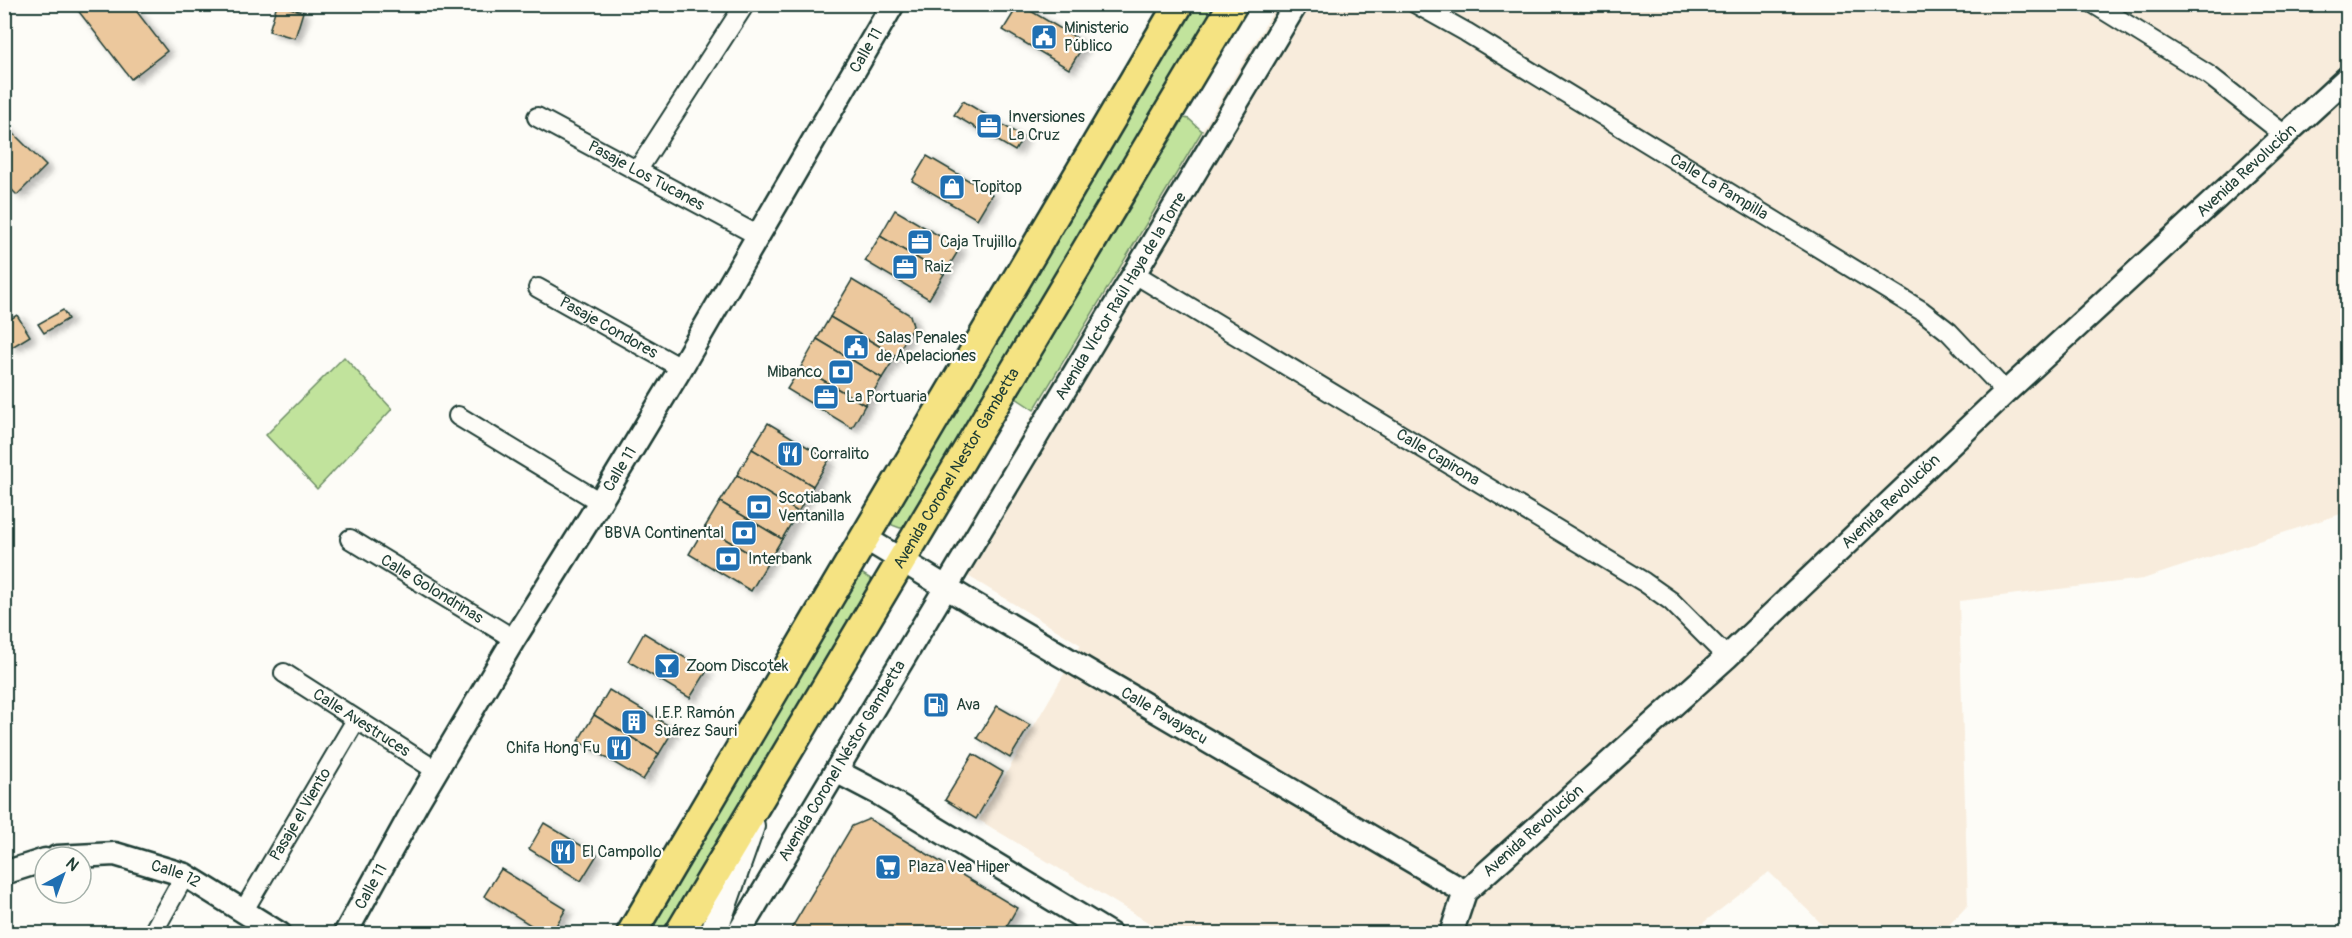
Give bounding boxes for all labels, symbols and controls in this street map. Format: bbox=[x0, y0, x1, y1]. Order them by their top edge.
place label: Ministerio Público bbox=[1064, 18, 1129, 56]
public building icon: Ministerio Público bbox=[1029, 22, 1059, 52]
street label: Calle 11 bbox=[845, 24, 887, 76]
place label: Inversiones La Cruz bbox=[1008, 107, 1085, 145]
office icon: Inversiones La Cruz bbox=[974, 111, 1004, 141]
street label: Avenida Revolución bbox=[2192, 120, 2301, 221]
street label: Pasaje Los Tucanes bbox=[585, 136, 708, 215]
street label: Calle La Pampilla bbox=[1666, 149, 1772, 225]
shop icon: Topitop bbox=[937, 172, 967, 202]
place label: Topitop bbox=[972, 177, 1022, 197]
street label: Avenida Víctor Raúl Haya de la Torre bbox=[1051, 188, 1191, 404]
office icon: Caja Trujillo bbox=[905, 227, 935, 257]
place label: Caja Trujillo bbox=[940, 232, 1017, 252]
office icon: Raiz bbox=[890, 252, 920, 282]
place label: Raiz bbox=[924, 257, 952, 277]
street label: Pasaje Condores bbox=[556, 292, 661, 363]
place label: Salas Penales de Apelaciones bbox=[876, 328, 976, 366]
public building icon: Salas Penales de Apelaciones bbox=[841, 332, 871, 362]
bank icon: Mibanco bbox=[826, 357, 856, 387]
place label: Mibanco bbox=[767, 362, 822, 382]
street label: Avenida Coronel Nestor Gambetta bbox=[889, 364, 1024, 572]
office icon: La Portuaria bbox=[811, 382, 841, 412]
place label: La Portuaria bbox=[846, 387, 927, 407]
street label: Calle Capirona bbox=[1392, 424, 1483, 490]
restaurant icon: Corralito bbox=[775, 439, 805, 469]
street label: Calle 11 bbox=[599, 443, 641, 495]
place label: Corralito bbox=[810, 444, 869, 464]
street label: Avenida Revolución bbox=[1837, 450, 1944, 553]
place label: Scotiabank Ventanilla bbox=[778, 488, 852, 526]
bank icon: Scotiabank Ventanilla bbox=[744, 492, 774, 522]
bank icon: BBVA Continental bbox=[729, 518, 759, 548]
place label: BBVA Continental bbox=[604, 523, 724, 543]
bank icon: Interbank bbox=[713, 544, 743, 574]
place label: Interbank bbox=[748, 549, 812, 569]
street label: Calle Golondrinas bbox=[377, 550, 487, 628]
bar icon: Zoom Discotek bbox=[652, 651, 682, 681]
place label: Zoom Discotek bbox=[686, 656, 789, 676]
street label: Avenida Coronel Néstor Gambetta bbox=[774, 657, 910, 865]
street label: Calle Pavayacu bbox=[1117, 682, 1211, 749]
street label: Calle Avestruces bbox=[309, 684, 414, 761]
fuel station icon: Ava bbox=[921, 690, 951, 720]
place label: Ava bbox=[956, 695, 980, 715]
place label: I.E.P. Ramón Suárez Sauri bbox=[654, 703, 737, 741]
building icon: I.E.P. Ramón Suárez Sauri bbox=[619, 707, 649, 737]
restaurant icon: Chifa Hong Fu bbox=[604, 733, 634, 763]
place label: Chifa Hong Fu bbox=[506, 738, 600, 758]
street label: Pasaje el Viento bbox=[265, 764, 336, 864]
street label: Avenida Revolución bbox=[1479, 780, 1588, 881]
restaurant icon: El Campollo bbox=[548, 837, 578, 867]
place label: El Campollo bbox=[582, 842, 662, 862]
north arrow bbox=[33, 845, 93, 905]
supermarket icon: Plaza Vea Hiper bbox=[873, 852, 903, 882]
text: N bbox=[62, 853, 83, 876]
street label: Calle 12 bbox=[149, 855, 204, 892]
place label: Plaza Vea Hiper bbox=[908, 857, 1010, 877]
street label: Calle 11 bbox=[350, 860, 392, 913]

